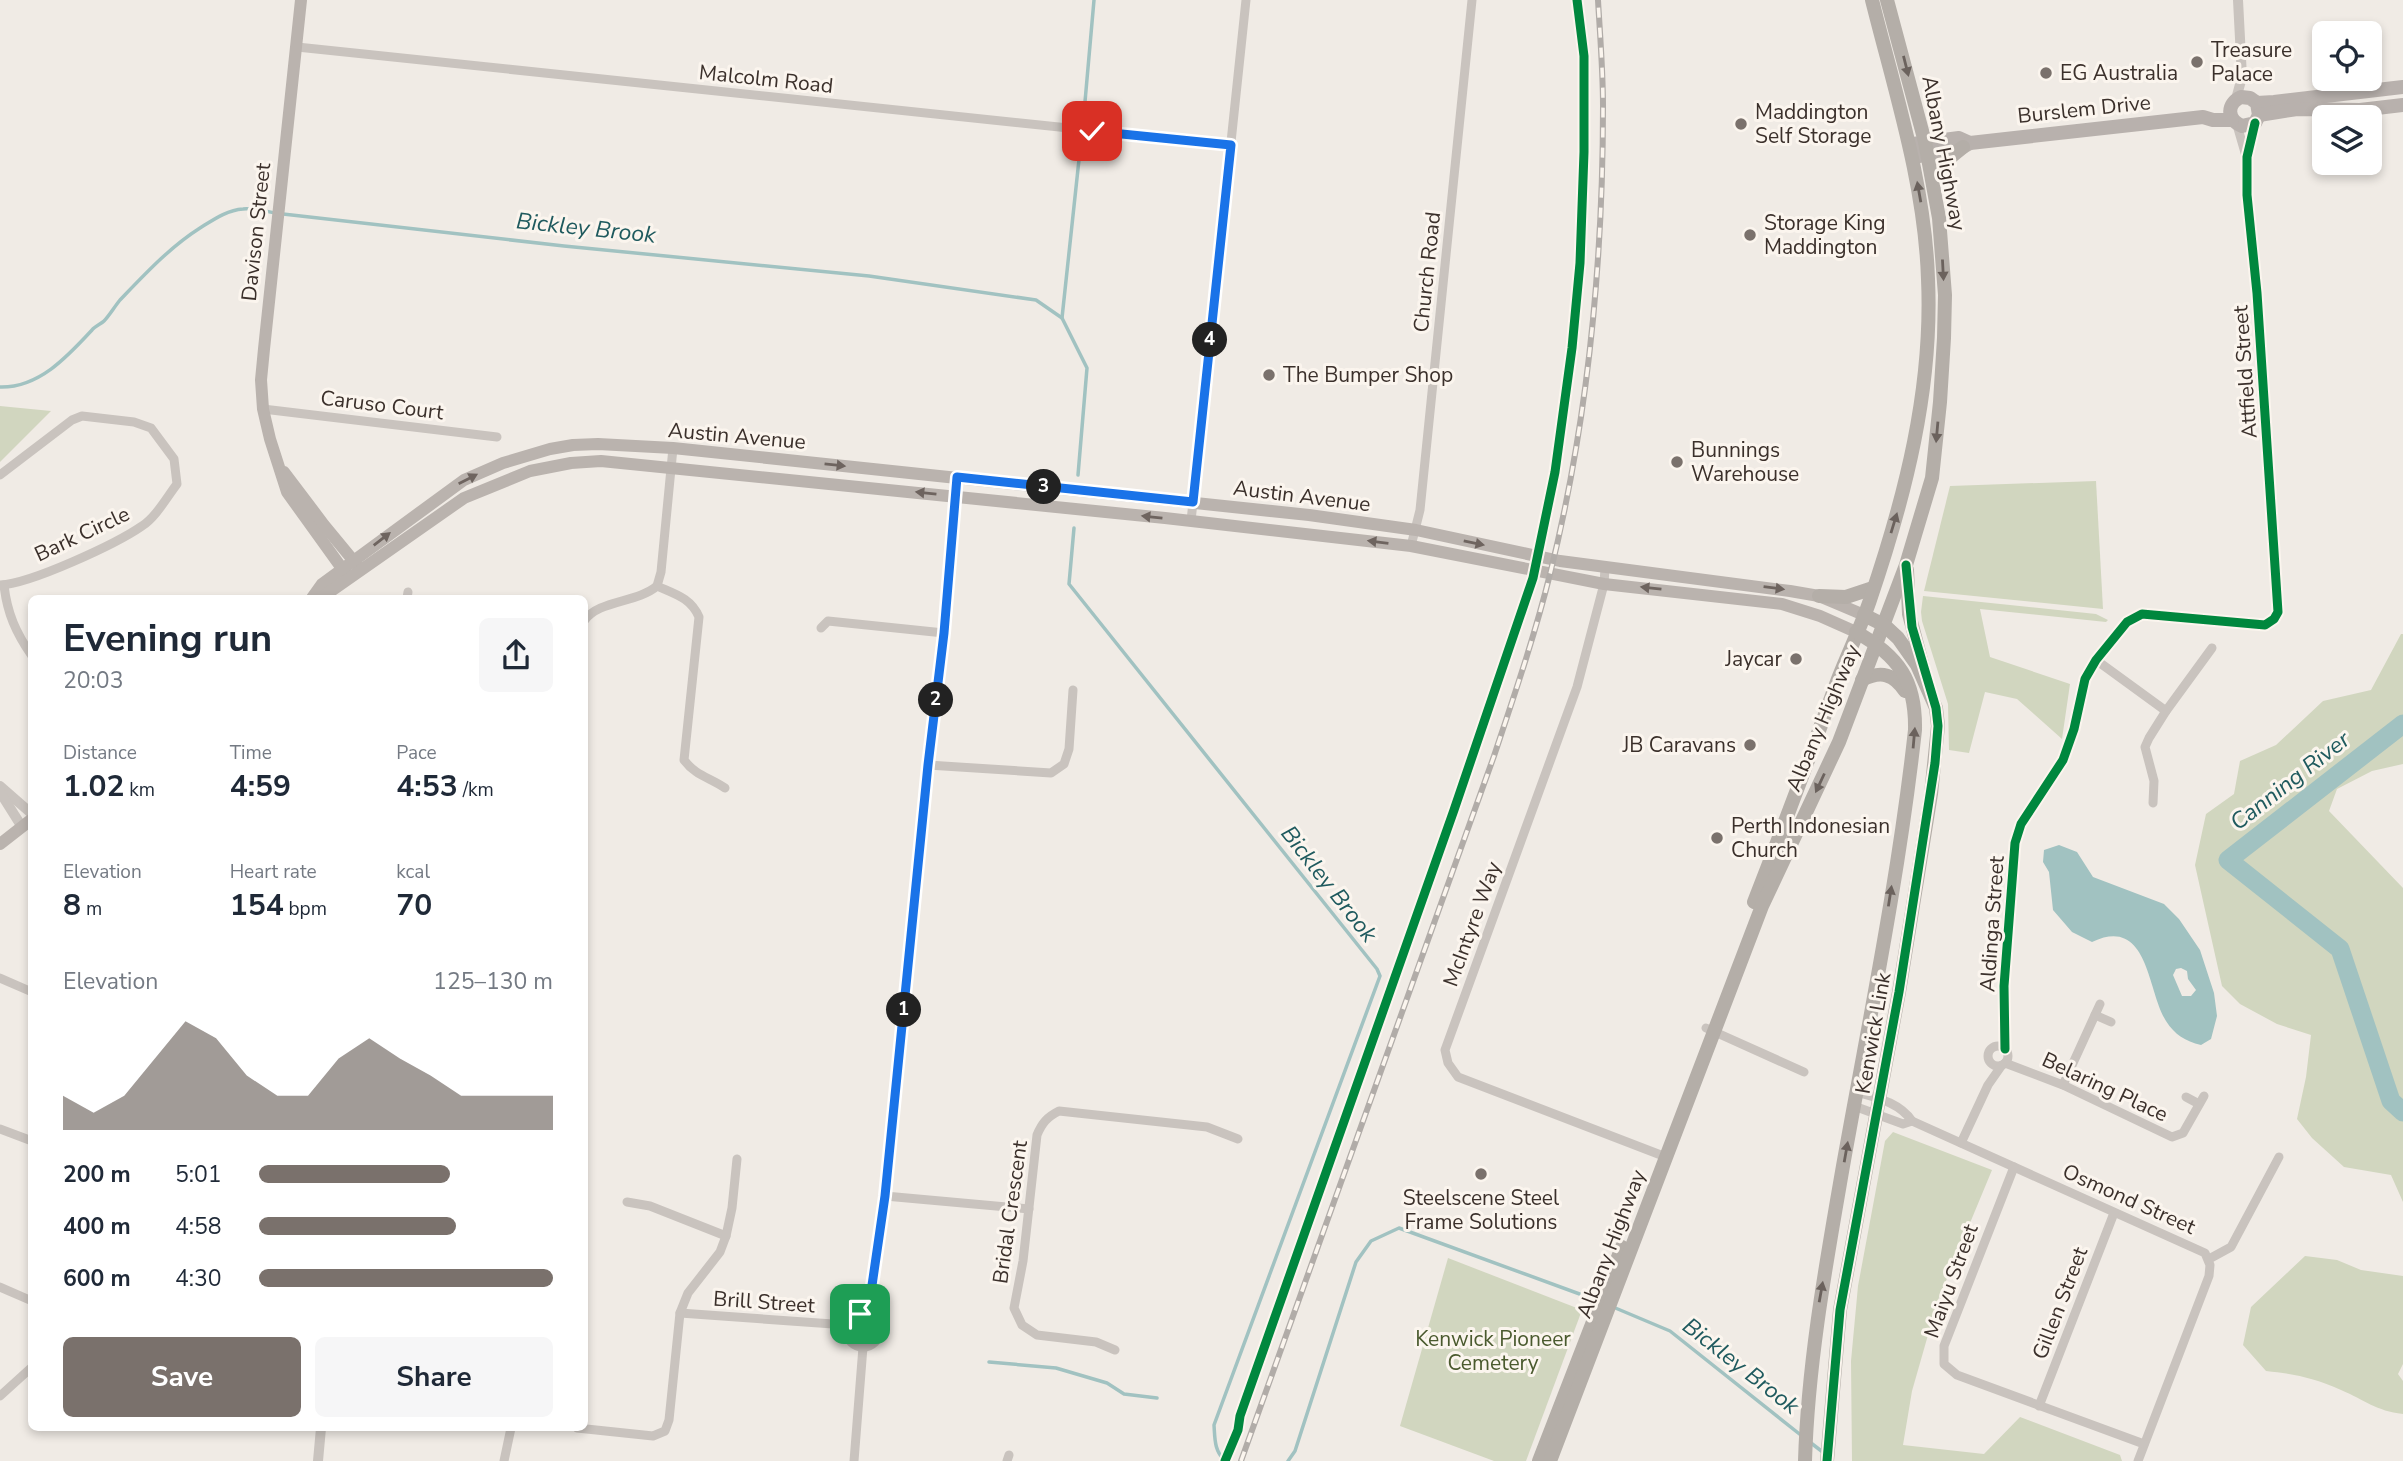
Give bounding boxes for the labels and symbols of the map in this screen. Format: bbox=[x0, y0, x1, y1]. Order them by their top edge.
place label: Treasure Palace bbox=[2211, 36, 2292, 88]
marker: Treasure Palace bbox=[2189, 54, 2205, 70]
one-way arrow bbox=[1901, 55, 1912, 77]
street label: Malcolm Road bbox=[697, 58, 835, 100]
place label: EG Australia bbox=[2060, 59, 2178, 87]
marker: EG Australia bbox=[2038, 65, 2054, 81]
street label: Albany Highway bbox=[1915, 73, 1973, 233]
street label: Burslem Drive bbox=[2016, 88, 2152, 130]
place label: Maddington Self Storage bbox=[1755, 98, 1871, 150]
pin bbox=[1062, 101, 1122, 161]
marker: Maddington Self Storage bbox=[1733, 116, 1749, 132]
street label: Davison Street bbox=[235, 161, 277, 302]
one-way arrow bbox=[1913, 181, 1924, 203]
water label: Bickley Brook bbox=[515, 205, 658, 251]
place label: Storage King Maddington bbox=[1764, 209, 1885, 261]
street label: Church Road bbox=[1407, 210, 1447, 334]
marker: Storage King Maddington bbox=[1742, 227, 1758, 243]
one-way arrow bbox=[1938, 259, 1949, 281]
street label: Attfield Street bbox=[2226, 304, 2264, 440]
pin: 4 bbox=[1192, 322, 1228, 358]
place label: The Bumper Shop bbox=[1283, 361, 1453, 389]
marker: The Bumper Shop bbox=[1261, 367, 1277, 383]
street label: Caruso Court bbox=[319, 384, 446, 427]
street label: Austin Avenue bbox=[667, 416, 807, 456]
one-way arrow bbox=[1932, 422, 1943, 444]
place label: Bunnings Warehouse bbox=[1691, 436, 1799, 488]
marker: Bunnings Warehouse bbox=[1669, 454, 1685, 470]
one-way arrow bbox=[825, 459, 847, 470]
pin: 3 bbox=[1026, 470, 1062, 504]
one-way arrow bbox=[458, 473, 478, 484]
street label: Austin Avenue bbox=[1232, 474, 1372, 518]
one-way arrow bbox=[915, 488, 937, 499]
street label: Bark Circle bbox=[30, 500, 134, 568]
one-way arrow bbox=[1141, 511, 1163, 522]
one-way arrow bbox=[1889, 512, 1899, 533]
one-way arrow bbox=[373, 532, 391, 546]
one-way arrow bbox=[1367, 537, 1389, 548]
one-way arrow bbox=[1463, 537, 1485, 548]
one-way arrow bbox=[1640, 582, 1662, 593]
one-way arrow bbox=[1763, 583, 1785, 594]
street label: Albany Highway bbox=[1779, 640, 1867, 796]
place label: Jaycar bbox=[1724, 645, 1782, 673]
marker: Jaycar bbox=[1788, 651, 1804, 667]
pin: 2 bbox=[918, 682, 954, 718]
water label: Canning River bbox=[2224, 724, 2357, 838]
one-way arrow bbox=[1909, 727, 1920, 749]
place label: JB Caravans bbox=[1621, 731, 1736, 759]
marker: JB Caravans bbox=[1742, 737, 1758, 753]
one-way arrow bbox=[1814, 773, 1825, 793]
place label: Perth Indonesian Church bbox=[1731, 812, 1890, 864]
water label: Bickley Brook bbox=[1274, 819, 1385, 949]
marker: Perth Indonesian Church bbox=[1709, 830, 1725, 846]
street label: Aldinga Street bbox=[1973, 854, 2011, 993]
street label: McIntyre Way bbox=[1436, 857, 1508, 990]
one-way arrow bbox=[1885, 884, 1896, 906]
street label: Kenwick Link bbox=[1849, 970, 1898, 1096]
pin: 1 bbox=[886, 992, 922, 1028]
street label: Belaring Place bbox=[2037, 1046, 2173, 1128]
street label: Bridal Crescent bbox=[986, 1138, 1034, 1285]
one-way arrow bbox=[1840, 1140, 1851, 1162]
street label: Osmond Street bbox=[2058, 1157, 2200, 1241]
street label: Albany Highway bbox=[1570, 1165, 1652, 1322]
marker: Steelscene Steel Frame Solutions bbox=[1473, 1166, 1489, 1182]
place label: Steelscene Steel Frame Solutions bbox=[1403, 1184, 1560, 1236]
street label: Maiyu Street bbox=[1917, 1220, 1985, 1342]
street label: Gillen Street bbox=[2026, 1242, 2094, 1363]
one-way arrow bbox=[1816, 1281, 1827, 1303]
street label: Brill Street bbox=[712, 1284, 816, 1320]
pin bbox=[830, 1284, 890, 1344]
water label: Bickley Brook bbox=[1676, 1311, 1806, 1422]
park label: Kenwick Pioneer Cemetery bbox=[1415, 1325, 1571, 1377]

